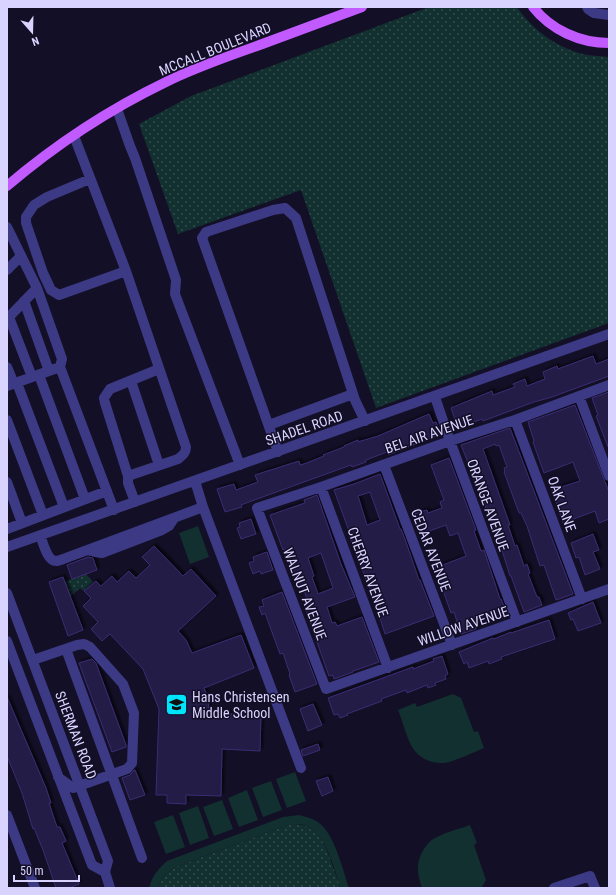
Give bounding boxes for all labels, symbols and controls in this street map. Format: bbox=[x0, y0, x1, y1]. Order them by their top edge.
north arrow bbox=[12, 12, 52, 52]
street label: MCCALL BOULEVARD bbox=[157, 19, 273, 79]
text: N bbox=[30, 34, 41, 48]
street label: SHADEL ROAD bbox=[263, 407, 345, 449]
street label: BEL AIR AVENUE bbox=[383, 411, 475, 457]
street label: ORANGE AVENUE bbox=[464, 457, 512, 553]
street label: OAK LANE bbox=[545, 474, 579, 534]
street label: CEDAR AVENUE bbox=[408, 506, 454, 594]
street label: CHERRY AVENUE bbox=[344, 525, 392, 619]
street label: WALNUT AVENUE bbox=[280, 546, 330, 642]
street label: WILLOW AVENUE bbox=[415, 603, 511, 649]
street label: SHERMAN ROAD bbox=[52, 689, 100, 781]
place label: Hans Christensen Middle School bbox=[192, 689, 290, 721]
school or university icon: Hans Christensen Middle School bbox=[163, 692, 189, 718]
scale bar bbox=[14, 857, 79, 883]
text: 50 m bbox=[20, 864, 44, 878]

